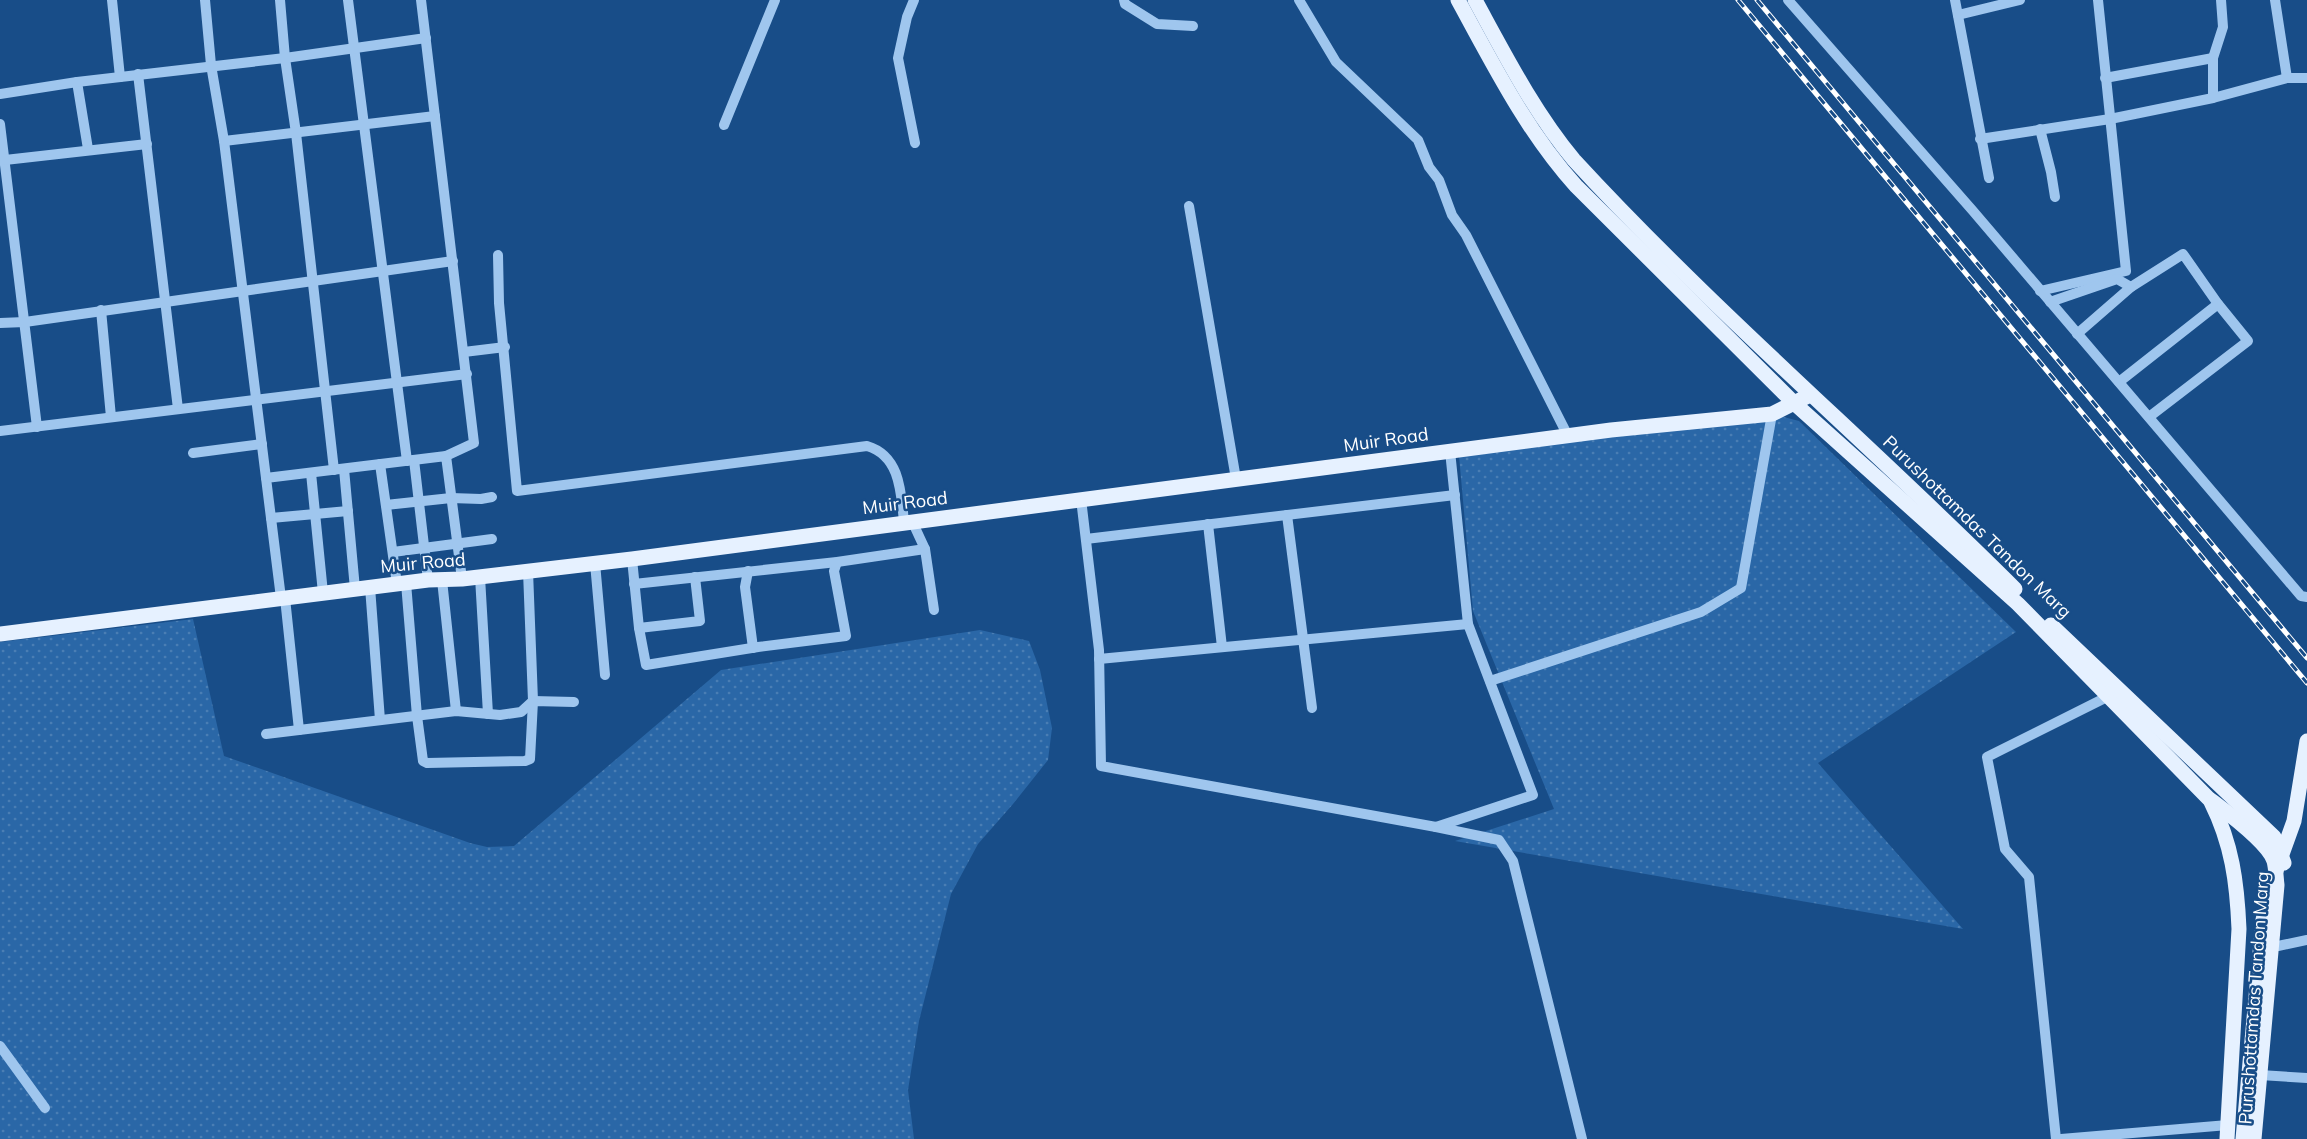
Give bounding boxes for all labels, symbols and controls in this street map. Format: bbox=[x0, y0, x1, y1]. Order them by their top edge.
street label: Muir Road bbox=[1342, 422, 1430, 457]
street label: Purushottamdas Tandon Marg bbox=[1878, 430, 2076, 623]
street label: Muir Road bbox=[861, 486, 949, 519]
street label: Muir Road bbox=[379, 547, 467, 578]
street label: Purushottamdas Tandon Marg bbox=[2233, 871, 2274, 1125]

